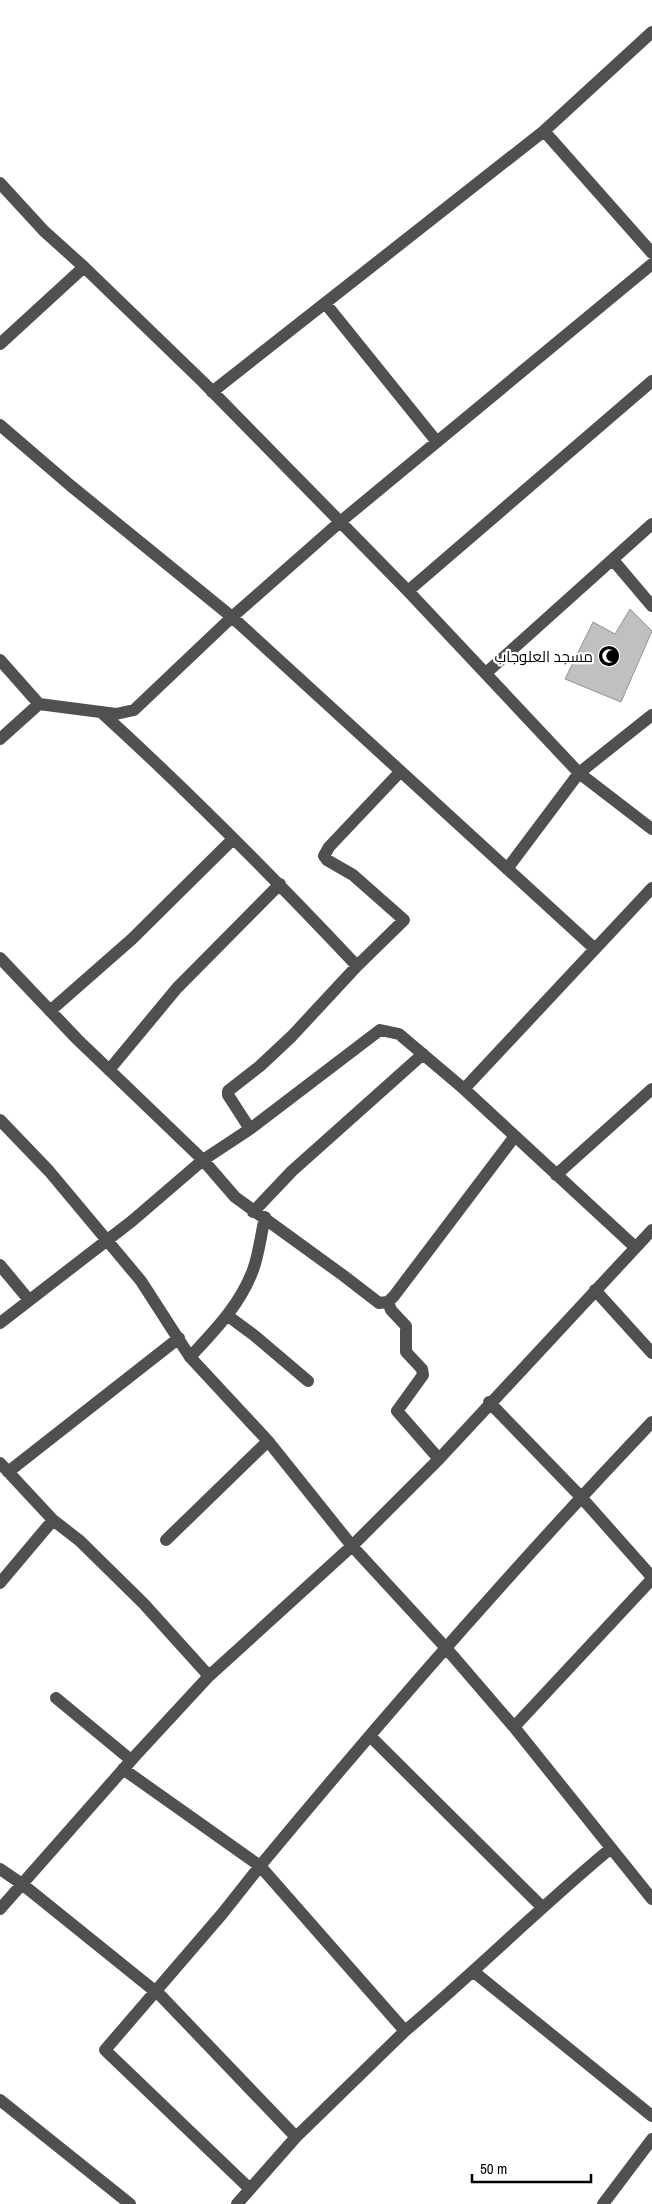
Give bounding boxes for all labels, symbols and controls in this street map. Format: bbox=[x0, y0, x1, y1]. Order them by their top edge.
mosque icon: مسجد العلوجاب bbox=[597, 644, 621, 668]
place label: مسجد العلوجاب bbox=[494, 646, 593, 667]
scale bar bbox=[472, 2152, 591, 2184]
text: 50 m bbox=[480, 2158, 507, 2179]

